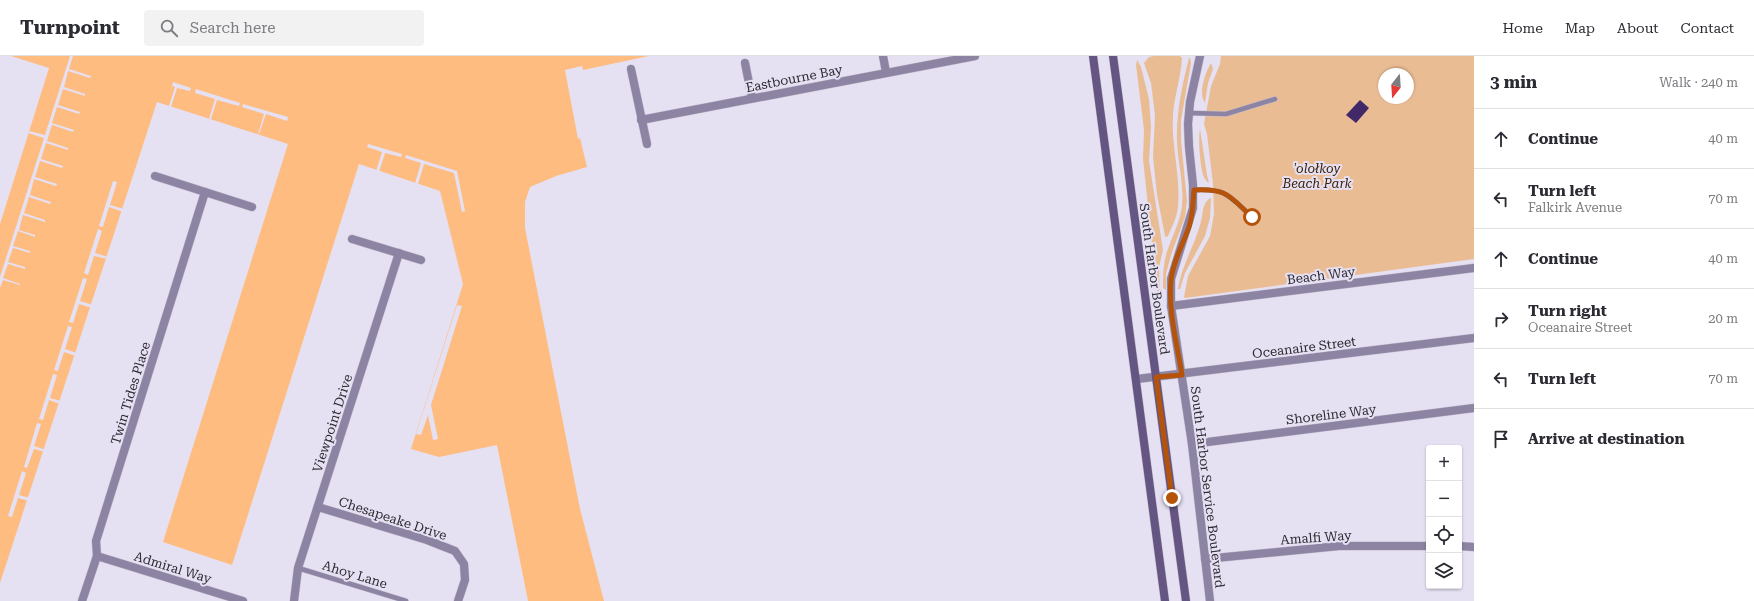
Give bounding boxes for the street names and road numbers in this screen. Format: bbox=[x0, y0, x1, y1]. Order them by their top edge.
street label: Eastbourne Bay bbox=[744, 62, 844, 95]
street label: South Harbor Boulevard bbox=[1136, 202, 1173, 356]
street label: Beach Way bbox=[1286, 264, 1356, 287]
street label: Oceanaire Street bbox=[1251, 334, 1357, 361]
street label: Twin Tides Place bbox=[108, 340, 153, 446]
street label: Viewpoint Drive bbox=[310, 372, 355, 474]
street label: South Harbor Service Boulevard bbox=[1188, 385, 1227, 589]
street label: Shoreline Way bbox=[1285, 401, 1377, 427]
street label: Chesapeake Drive bbox=[337, 494, 449, 543]
street label: Amalfi Way bbox=[1280, 528, 1352, 547]
street label: Admiral Way bbox=[132, 549, 214, 586]
street label: Ahoy Lane bbox=[321, 557, 389, 591]

